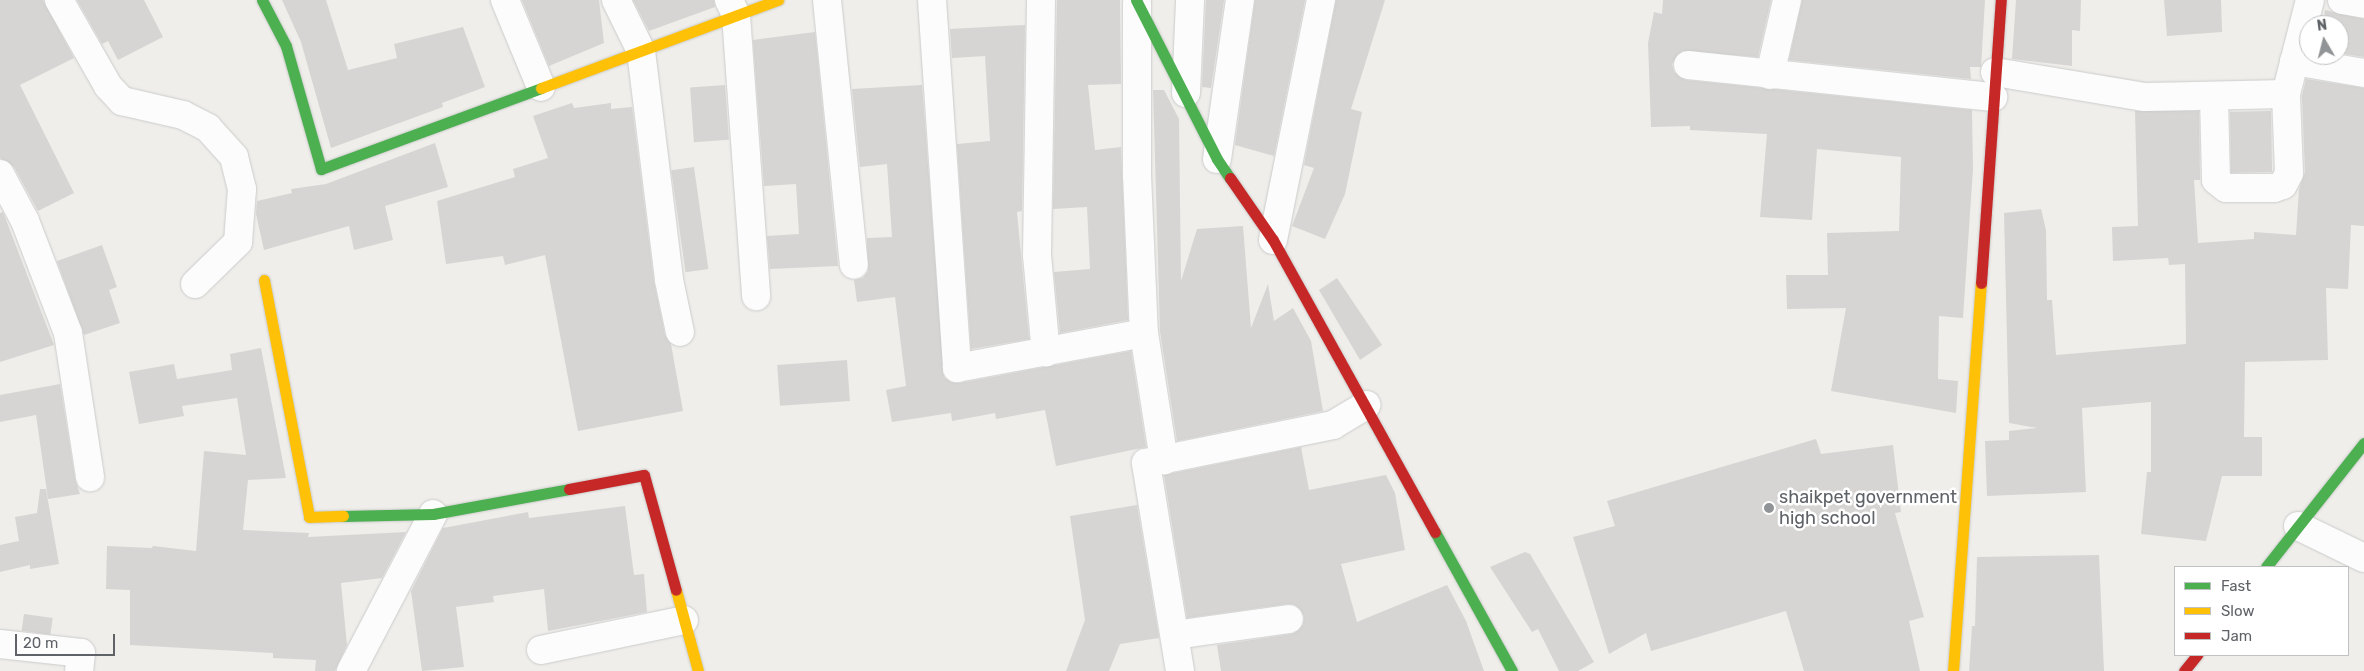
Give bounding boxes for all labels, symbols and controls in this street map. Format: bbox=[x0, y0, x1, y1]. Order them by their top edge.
north arrow bbox=[2299, 15, 2349, 65]
text: N bbox=[2316, 17, 2328, 35]
place label: shaikpet government high school bbox=[1779, 487, 1957, 530]
marker: shaikpet government high school bbox=[1763, 502, 1775, 514]
legend bbox=[2174, 566, 2349, 656]
text: Fast bbox=[2221, 577, 2251, 595]
text: Slow bbox=[2221, 602, 2254, 620]
scale bar bbox=[18, 624, 118, 656]
text: Jam bbox=[2221, 627, 2252, 645]
text: 20 m bbox=[23, 634, 58, 652]

